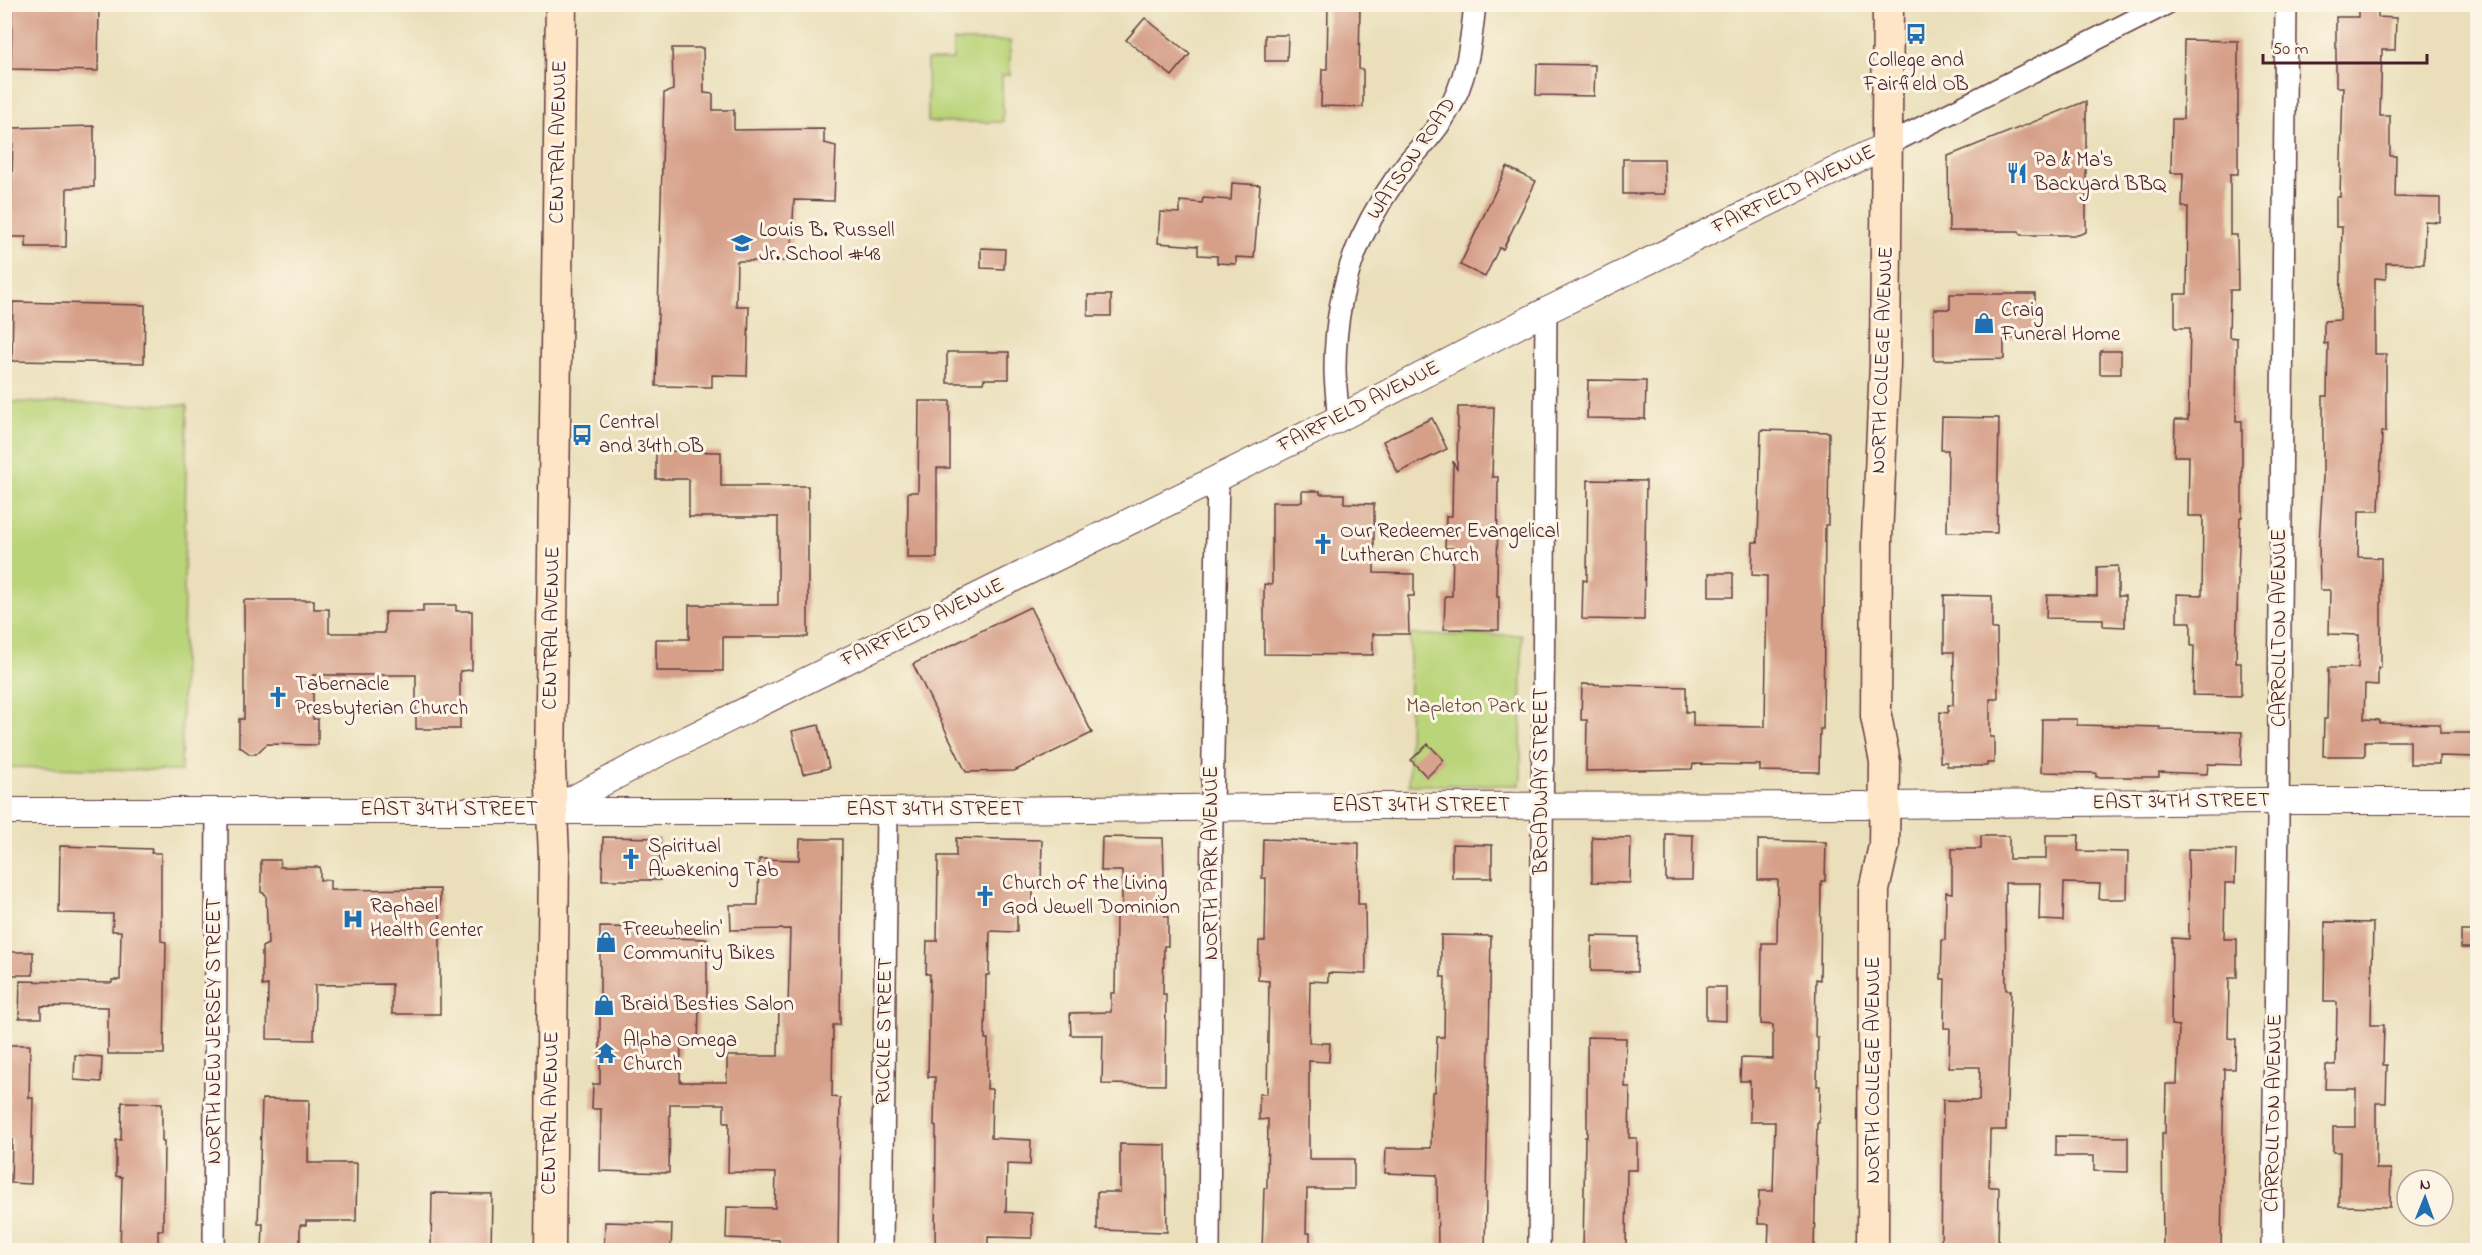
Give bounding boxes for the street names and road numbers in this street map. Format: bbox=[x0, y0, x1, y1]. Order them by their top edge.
street label: CENTRAL AVENUE bbox=[543, 60, 575, 224]
street label: WATSON ROAD bbox=[1360, 92, 1464, 226]
street label: FAIRFIELD AVENUE bbox=[1706, 137, 1881, 243]
street label: NORTH COLLEGE AVENUE bbox=[1864, 246, 1902, 474]
street label: FAIRFIELD AVENUE bbox=[1272, 353, 1445, 461]
street label: CARROLLTON AVENUE bbox=[2265, 529, 2295, 727]
street label: CENTRAL AVENUE bbox=[536, 546, 568, 710]
street label: FAIRFIELD AVENUE bbox=[835, 570, 1010, 676]
street label: BROADWAY STREET bbox=[1527, 688, 1557, 875]
street label: NORTH PARK AVENUE bbox=[1197, 766, 1227, 960]
street label: EAST 34TH STREET bbox=[2092, 785, 2270, 819]
street label: EAST 34TH STREET bbox=[1332, 791, 1510, 821]
street label: EAST 34TH STREET bbox=[360, 795, 538, 825]
street label: EAST 34TH STREET bbox=[846, 795, 1024, 825]
street label: NORTH NEW JERSEY STREET bbox=[200, 898, 230, 1164]
street label: NORTH COLLEGE AVENUE bbox=[1859, 956, 1889, 1184]
street label: RUCKLE STREET bbox=[869, 957, 901, 1105]
street label: CARROLLTON AVENUE bbox=[2257, 1014, 2291, 1212]
street label: CENTRAL AVENUE bbox=[535, 1031, 567, 1195]

